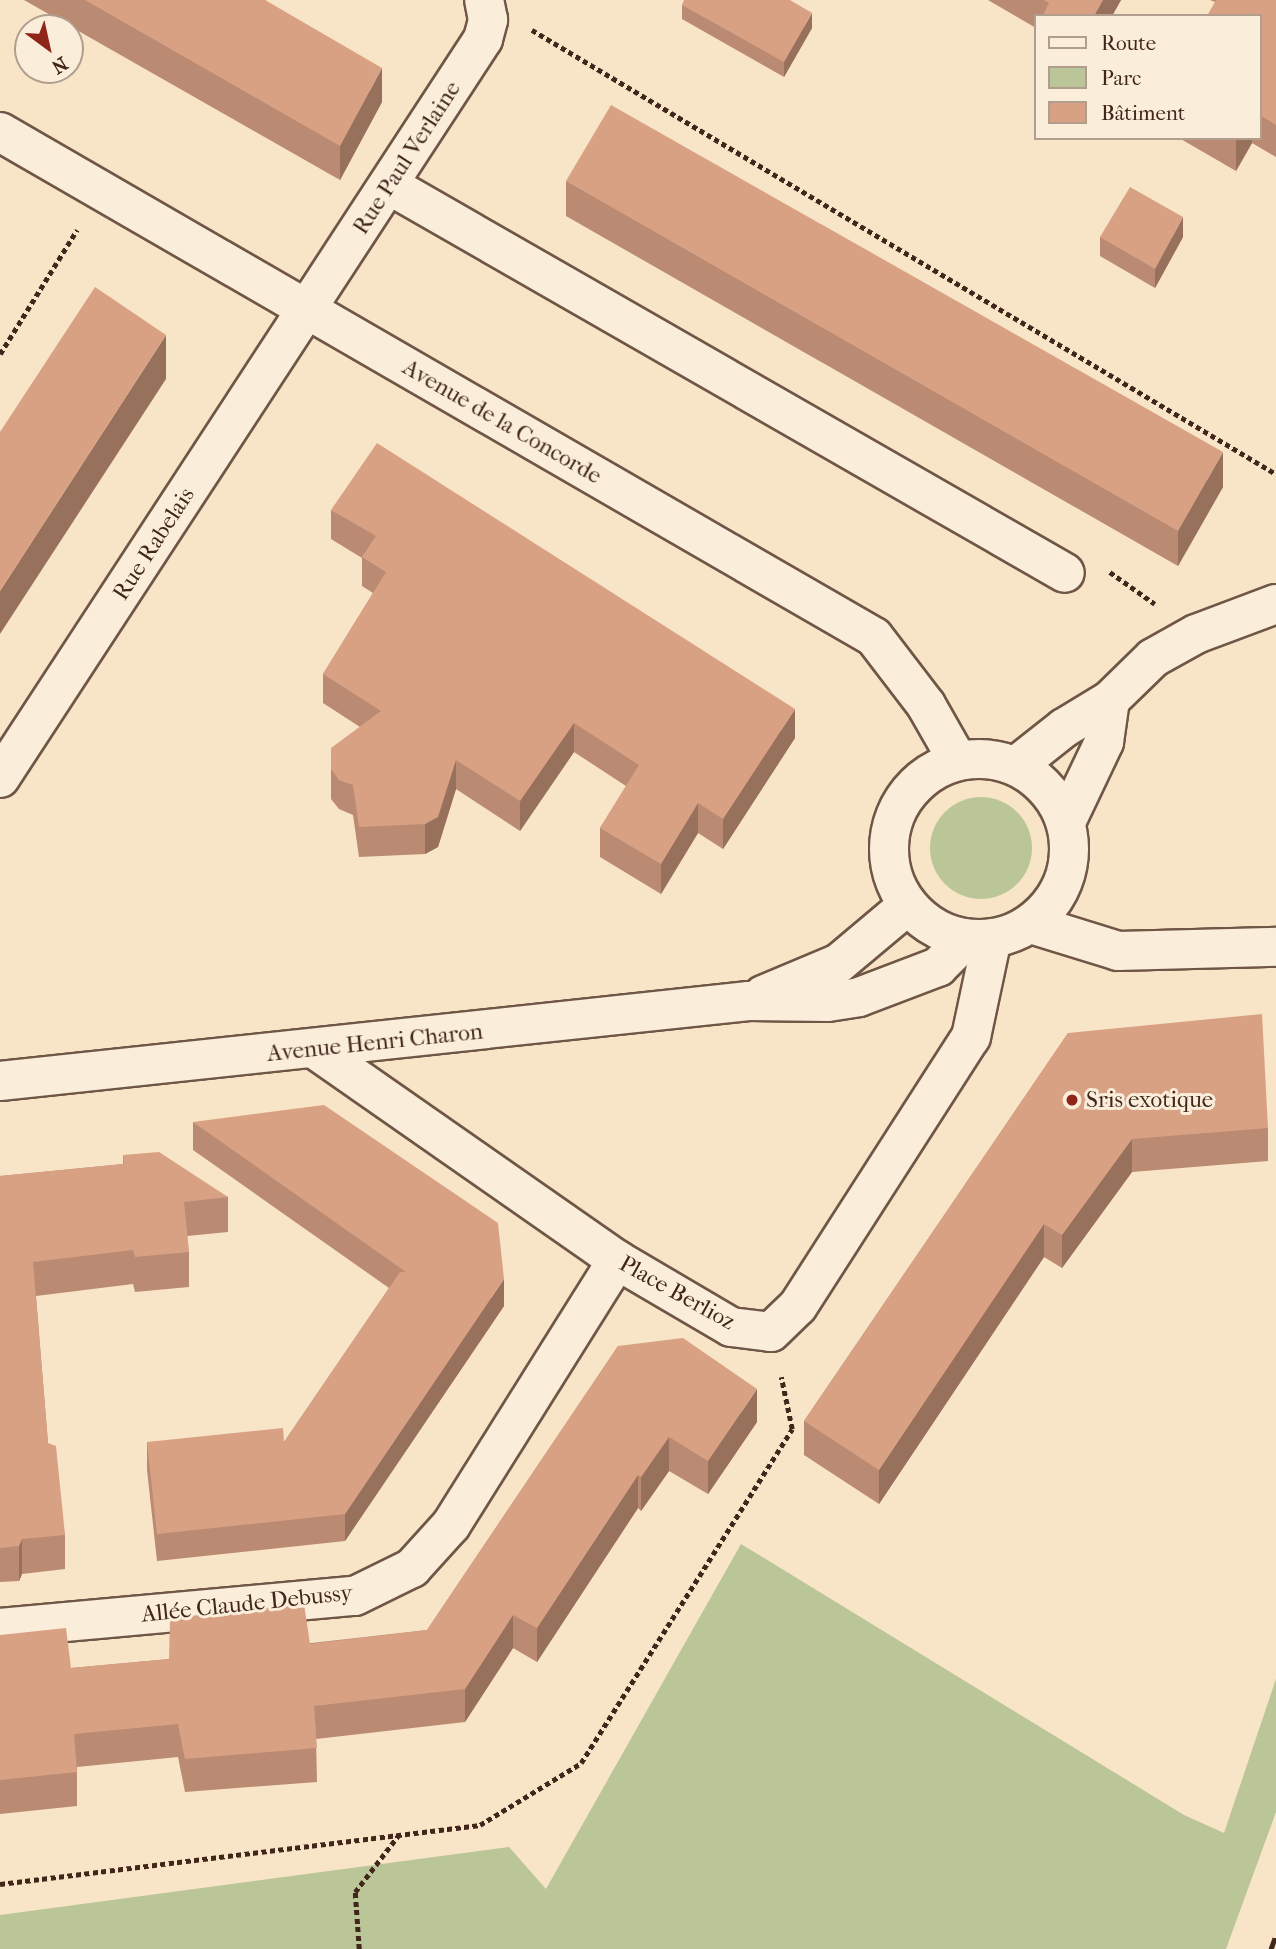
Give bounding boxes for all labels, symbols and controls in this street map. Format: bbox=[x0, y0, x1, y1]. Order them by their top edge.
north arrow bbox=[14, 14, 84, 84]
legend bbox=[1034, 14, 1262, 140]
text: Route bbox=[1101, 31, 1156, 55]
text: N bbox=[47, 52, 71, 78]
text: Parc bbox=[1101, 66, 1141, 90]
street label: Rue Paul Verlaine bbox=[347, 76, 467, 240]
text: Bâtiment bbox=[1101, 101, 1185, 125]
street label: Avenue de la Concorde bbox=[398, 354, 606, 490]
street label: Rue Rabelais bbox=[107, 482, 201, 606]
street label: Avenue Henri Charon bbox=[266, 1018, 484, 1068]
place label: Sris exotique bbox=[1086, 1086, 1213, 1114]
marker: Sris exotique bbox=[1064, 1092, 1080, 1108]
street label: Place Berlioz bbox=[614, 1250, 740, 1336]
street label: Allée Claude Debussy bbox=[140, 1579, 354, 1629]

